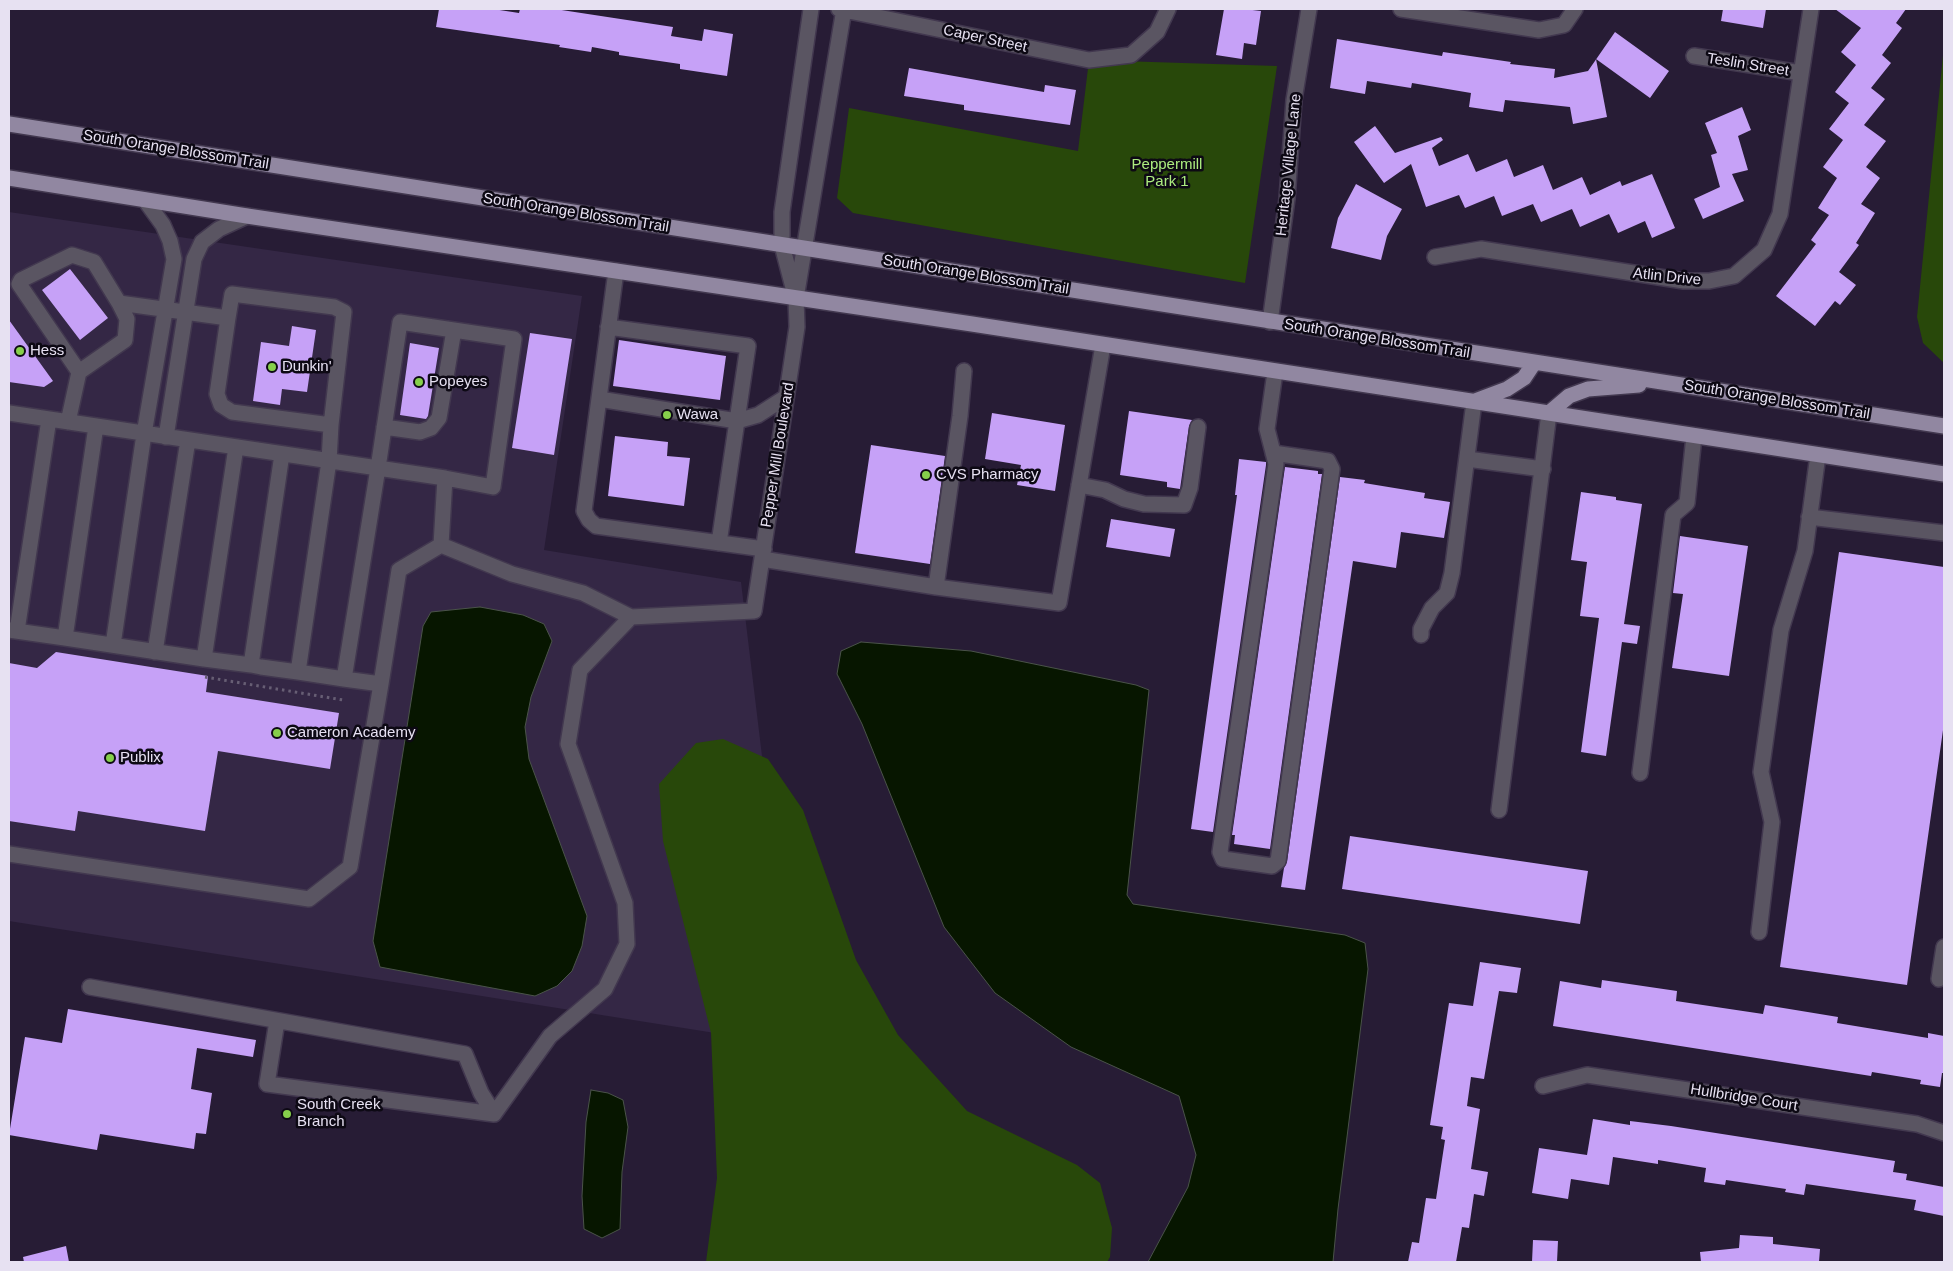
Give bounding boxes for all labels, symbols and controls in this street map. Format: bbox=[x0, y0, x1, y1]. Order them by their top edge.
street label: Caper Street bbox=[942, 21, 1028, 57]
street label: Teslin Street bbox=[1706, 50, 1790, 80]
street label: Heritage Village Lane bbox=[1273, 93, 1305, 237]
street label: South Orange Blossom Trail bbox=[82, 126, 270, 174]
park label: Peppermill Park 1 bbox=[1132, 156, 1202, 191]
street label: South Orange Blossom Trail bbox=[482, 189, 670, 237]
street label: South Orange Blossom Trail bbox=[882, 251, 1070, 299]
street label: Atlin Drive bbox=[1632, 264, 1702, 290]
street label: South Orange Blossom Trail bbox=[1283, 315, 1471, 363]
place label: Hess bbox=[30, 342, 64, 360]
marker: Hess bbox=[14, 345, 26, 357]
place label: Dunkin' bbox=[282, 358, 332, 376]
marker: Dunkin' bbox=[266, 361, 278, 373]
place label: Popeyes bbox=[429, 373, 487, 391]
marker: Popeyes bbox=[413, 376, 425, 388]
street label: South Orange Blossom Trail bbox=[1683, 376, 1871, 424]
street label: Pepper Mill Boulevard bbox=[758, 381, 798, 529]
place label: Wawa bbox=[677, 406, 718, 424]
marker: Wawa bbox=[661, 409, 673, 421]
place label: CVS Pharmacy bbox=[936, 466, 1039, 484]
marker: CVS Pharmacy bbox=[920, 469, 932, 481]
place label: Cameron Academy bbox=[287, 724, 415, 742]
marker: Cameron Academy bbox=[271, 727, 283, 739]
place label: Publix bbox=[120, 749, 161, 767]
marker: Publix bbox=[104, 752, 116, 764]
street label: Hullbridge Court bbox=[1689, 1081, 1799, 1115]
place label: South Creek Branch bbox=[297, 1096, 380, 1131]
marker: South Creek Branch bbox=[281, 1108, 293, 1120]

